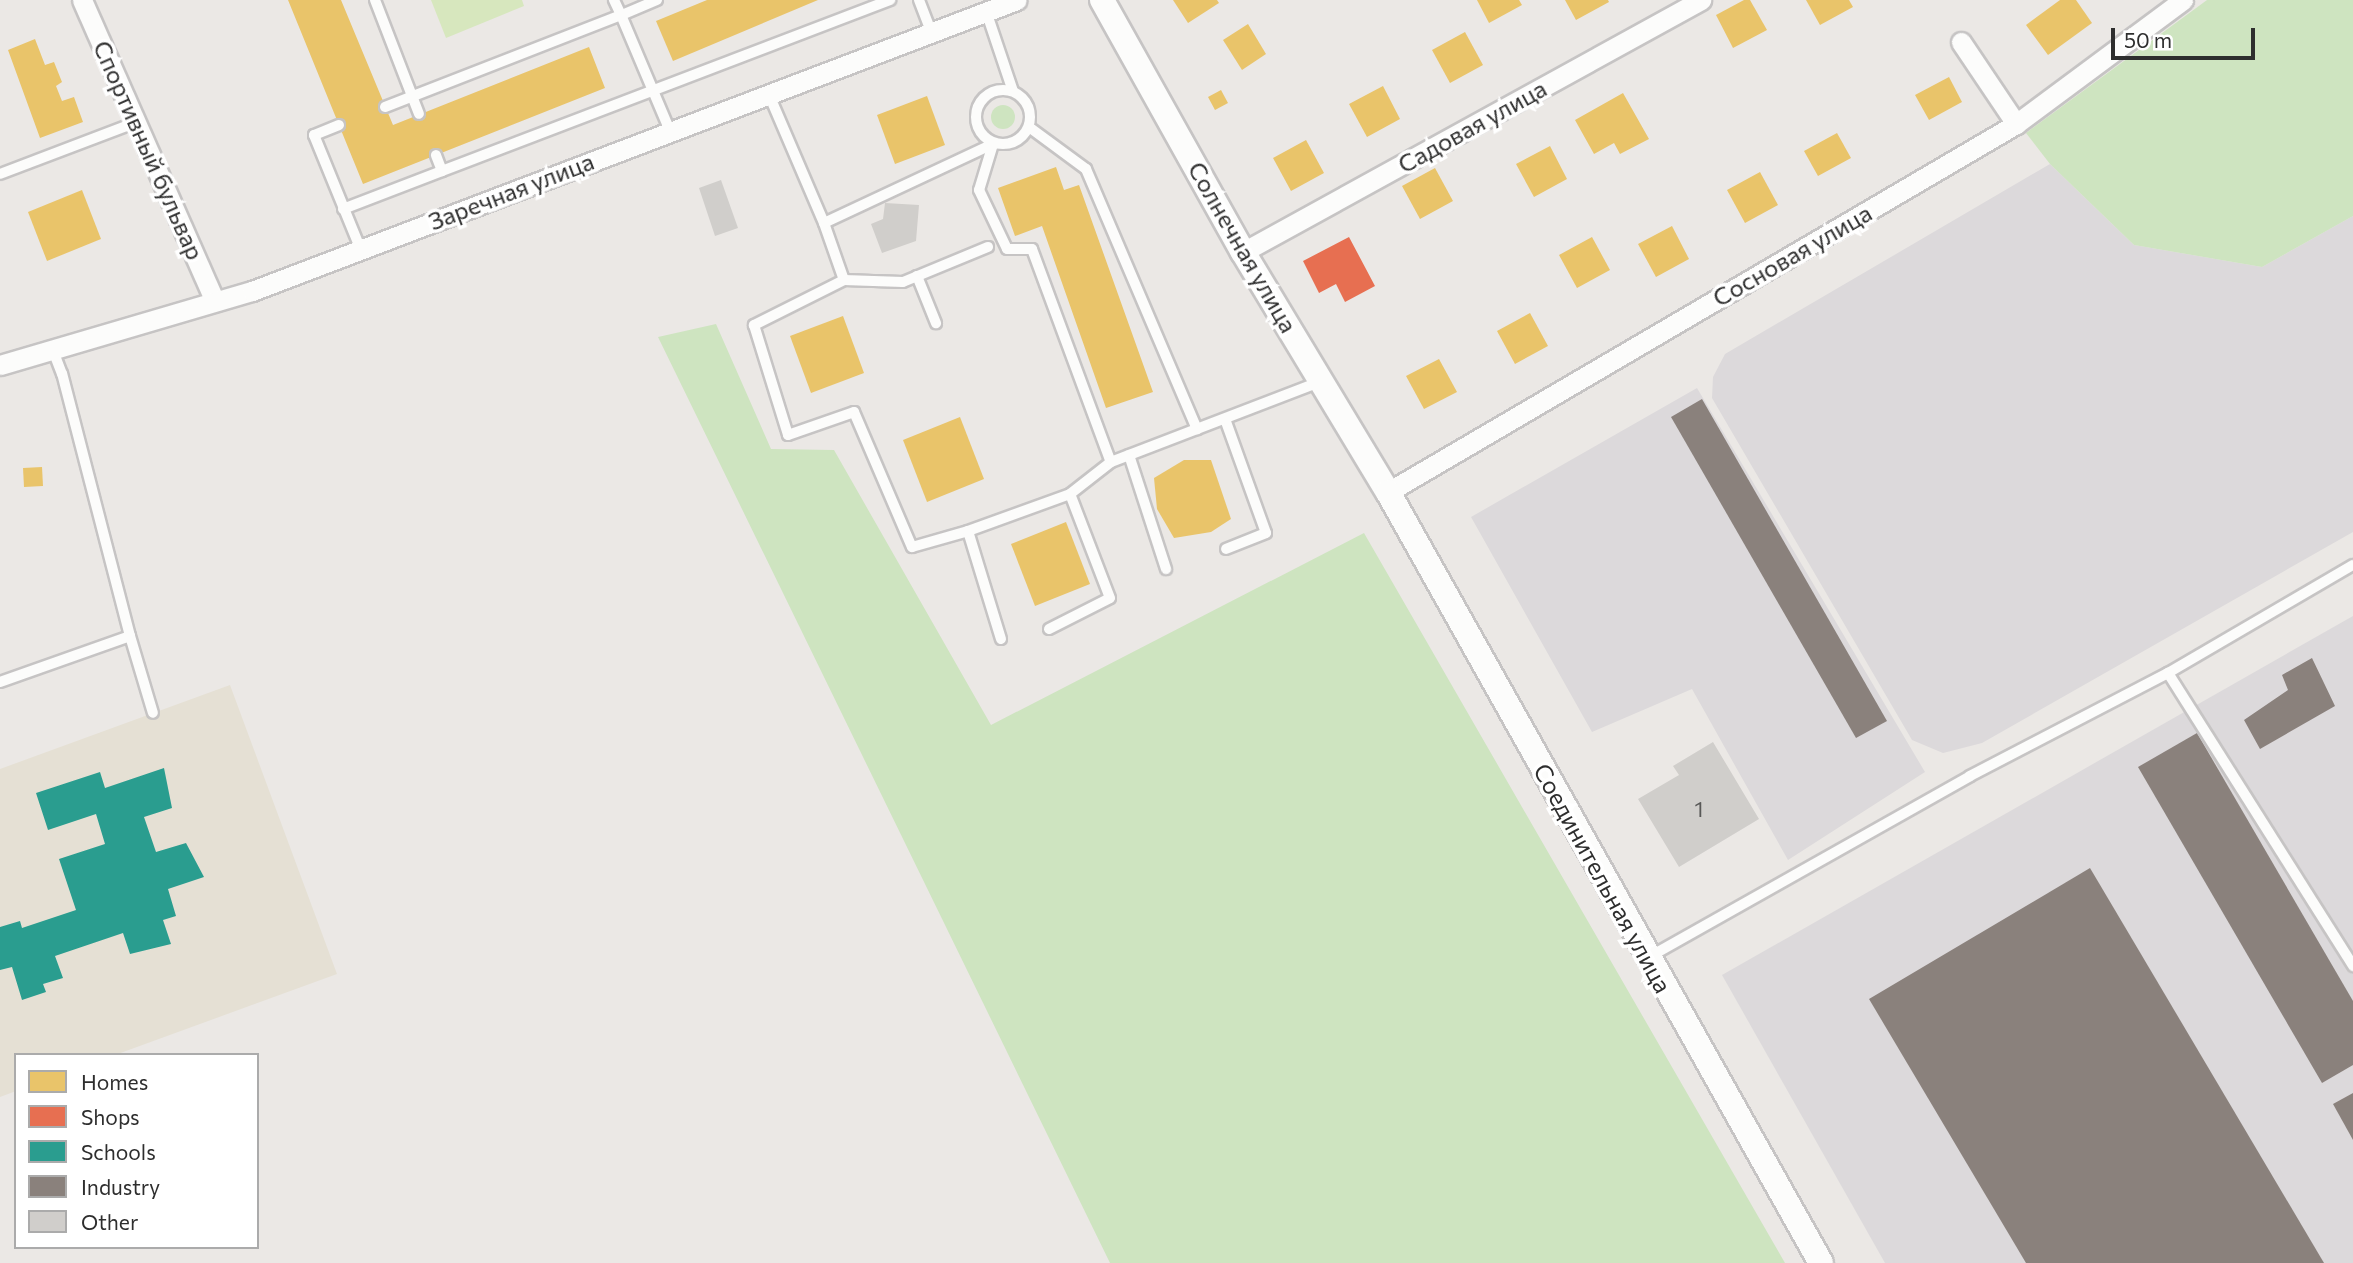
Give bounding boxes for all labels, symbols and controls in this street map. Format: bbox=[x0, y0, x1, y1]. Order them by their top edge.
scale bar bbox=[2115, 14, 2258, 58]
text: 50 m bbox=[2124, 27, 2172, 52]
street label: Спортивный бульвар bbox=[88, 36, 210, 264]
street label: Садовая улица bbox=[1393, 73, 1551, 179]
street label: Заречная улица bbox=[424, 146, 598, 236]
street label: Солнечная улица bbox=[1182, 156, 1304, 338]
street label: Сосновая улица bbox=[1707, 198, 1877, 312]
street label: Соединительная улица bbox=[1528, 758, 1678, 998]
house number: 1 bbox=[1695, 796, 1703, 822]
legend bbox=[14, 1053, 259, 1249]
text: Homes bbox=[81, 1069, 148, 1094]
text: Shops bbox=[81, 1104, 140, 1129]
text: Schools bbox=[81, 1139, 156, 1164]
text: Industry bbox=[81, 1174, 160, 1199]
text: Other bbox=[81, 1209, 138, 1234]

